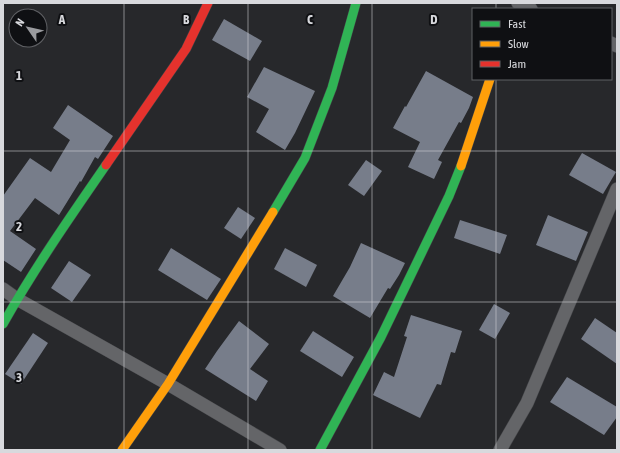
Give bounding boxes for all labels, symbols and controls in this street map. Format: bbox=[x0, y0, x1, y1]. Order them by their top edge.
north arrow bbox=[8, 8, 48, 48]
legend bbox=[472, 8, 612, 80]
text: A bbox=[58, 12, 66, 27]
text: B bbox=[183, 12, 190, 27]
text: C bbox=[307, 12, 313, 27]
text: D bbox=[430, 12, 438, 27]
text: N bbox=[13, 16, 27, 28]
text: Fast bbox=[508, 17, 526, 31]
text: Slow bbox=[508, 37, 529, 51]
text: Jam bbox=[508, 57, 526, 71]
text: 1 bbox=[16, 68, 22, 83]
text: 2 bbox=[16, 219, 22, 234]
text: 3 bbox=[16, 370, 22, 385]

